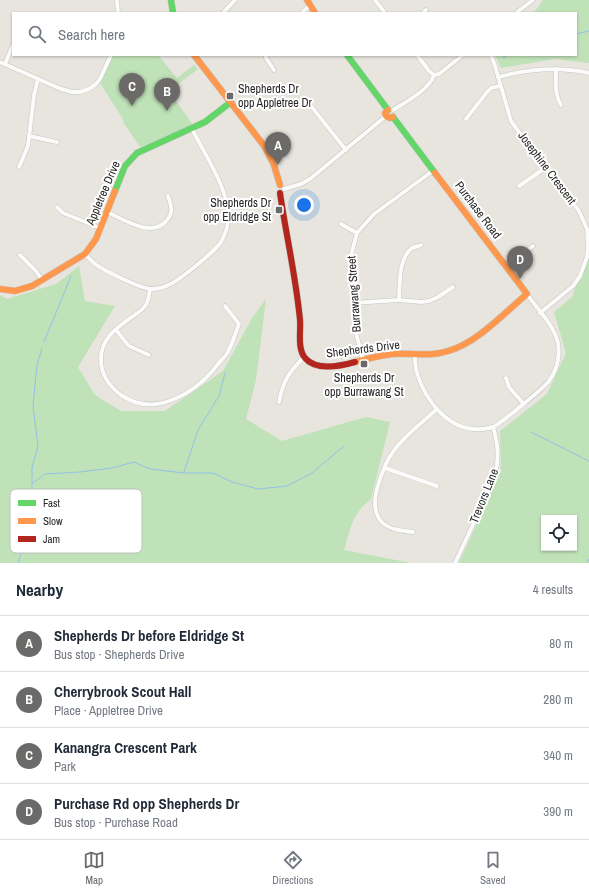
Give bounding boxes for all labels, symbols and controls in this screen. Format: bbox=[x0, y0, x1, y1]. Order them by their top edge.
search box bbox=[12, 12, 577, 56]
icon: search bbox=[26, 23, 48, 45]
text: Search here bbox=[58, 24, 125, 45]
pin: C bbox=[119, 73, 145, 106]
pin: B bbox=[154, 78, 180, 111]
place label: Shepherds Dr opp Appletree Dr bbox=[238, 81, 313, 111]
marker: Shepherds Dr opp Appletree Dr bbox=[225, 91, 235, 101]
street label: Josephine Crescent bbox=[514, 128, 580, 208]
pin: A bbox=[265, 132, 291, 165]
street label: Appletree Drive bbox=[82, 158, 124, 229]
street label: Purchase Road bbox=[451, 178, 505, 242]
place label: Shepherds Dr opp Eldridge St bbox=[203, 195, 272, 225]
your location bbox=[294, 195, 314, 215]
marker: Shepherds Dr opp Eldridge St bbox=[274, 205, 284, 215]
pin: D bbox=[507, 246, 533, 279]
street label: Burrawang Street bbox=[343, 255, 365, 333]
street label: Shepherds Drive bbox=[325, 337, 401, 361]
marker: Shepherds Dr opp Burrawang St bbox=[359, 359, 369, 369]
place label: Shepherds Dr opp Burrawang St bbox=[325, 370, 404, 400]
street label: Trevors Lane bbox=[466, 466, 502, 526]
legend bbox=[10, 489, 142, 553]
text: Fast bbox=[43, 496, 61, 510]
text: Slow bbox=[43, 514, 63, 528]
map controls bbox=[541, 515, 577, 551]
button: locate bbox=[541, 515, 577, 551]
text: Jam bbox=[43, 532, 60, 546]
text: Nearby bbox=[16, 578, 63, 601]
text: 4 results bbox=[533, 581, 573, 598]
text: Shepherds Dr before Eldridge St bbox=[54, 625, 244, 646]
text: A bbox=[25, 635, 33, 652]
text: 80 m bbox=[549, 635, 573, 652]
text: Bus stop · Shepherds Drive bbox=[54, 646, 184, 663]
text: Cherrybrook Scout Hall bbox=[54, 681, 191, 702]
text: B bbox=[25, 691, 33, 708]
text: 280 m bbox=[543, 691, 573, 708]
text: Place · Appletree Drive bbox=[54, 702, 163, 719]
text: Kanangra Crescent Park bbox=[54, 737, 197, 758]
text: C bbox=[25, 747, 33, 764]
text: 340 m bbox=[543, 747, 573, 764]
text: Park bbox=[54, 758, 76, 775]
text: Purchase Rd opp Shepherds Dr bbox=[54, 793, 239, 814]
text: D bbox=[25, 803, 33, 820]
text: 390 m bbox=[543, 803, 573, 820]
text: Bus stop · Purchase Road bbox=[54, 814, 178, 831]
tab: Map bbox=[83, 849, 105, 887]
tab: Directions bbox=[272, 849, 313, 887]
tab: Saved bbox=[480, 849, 506, 887]

